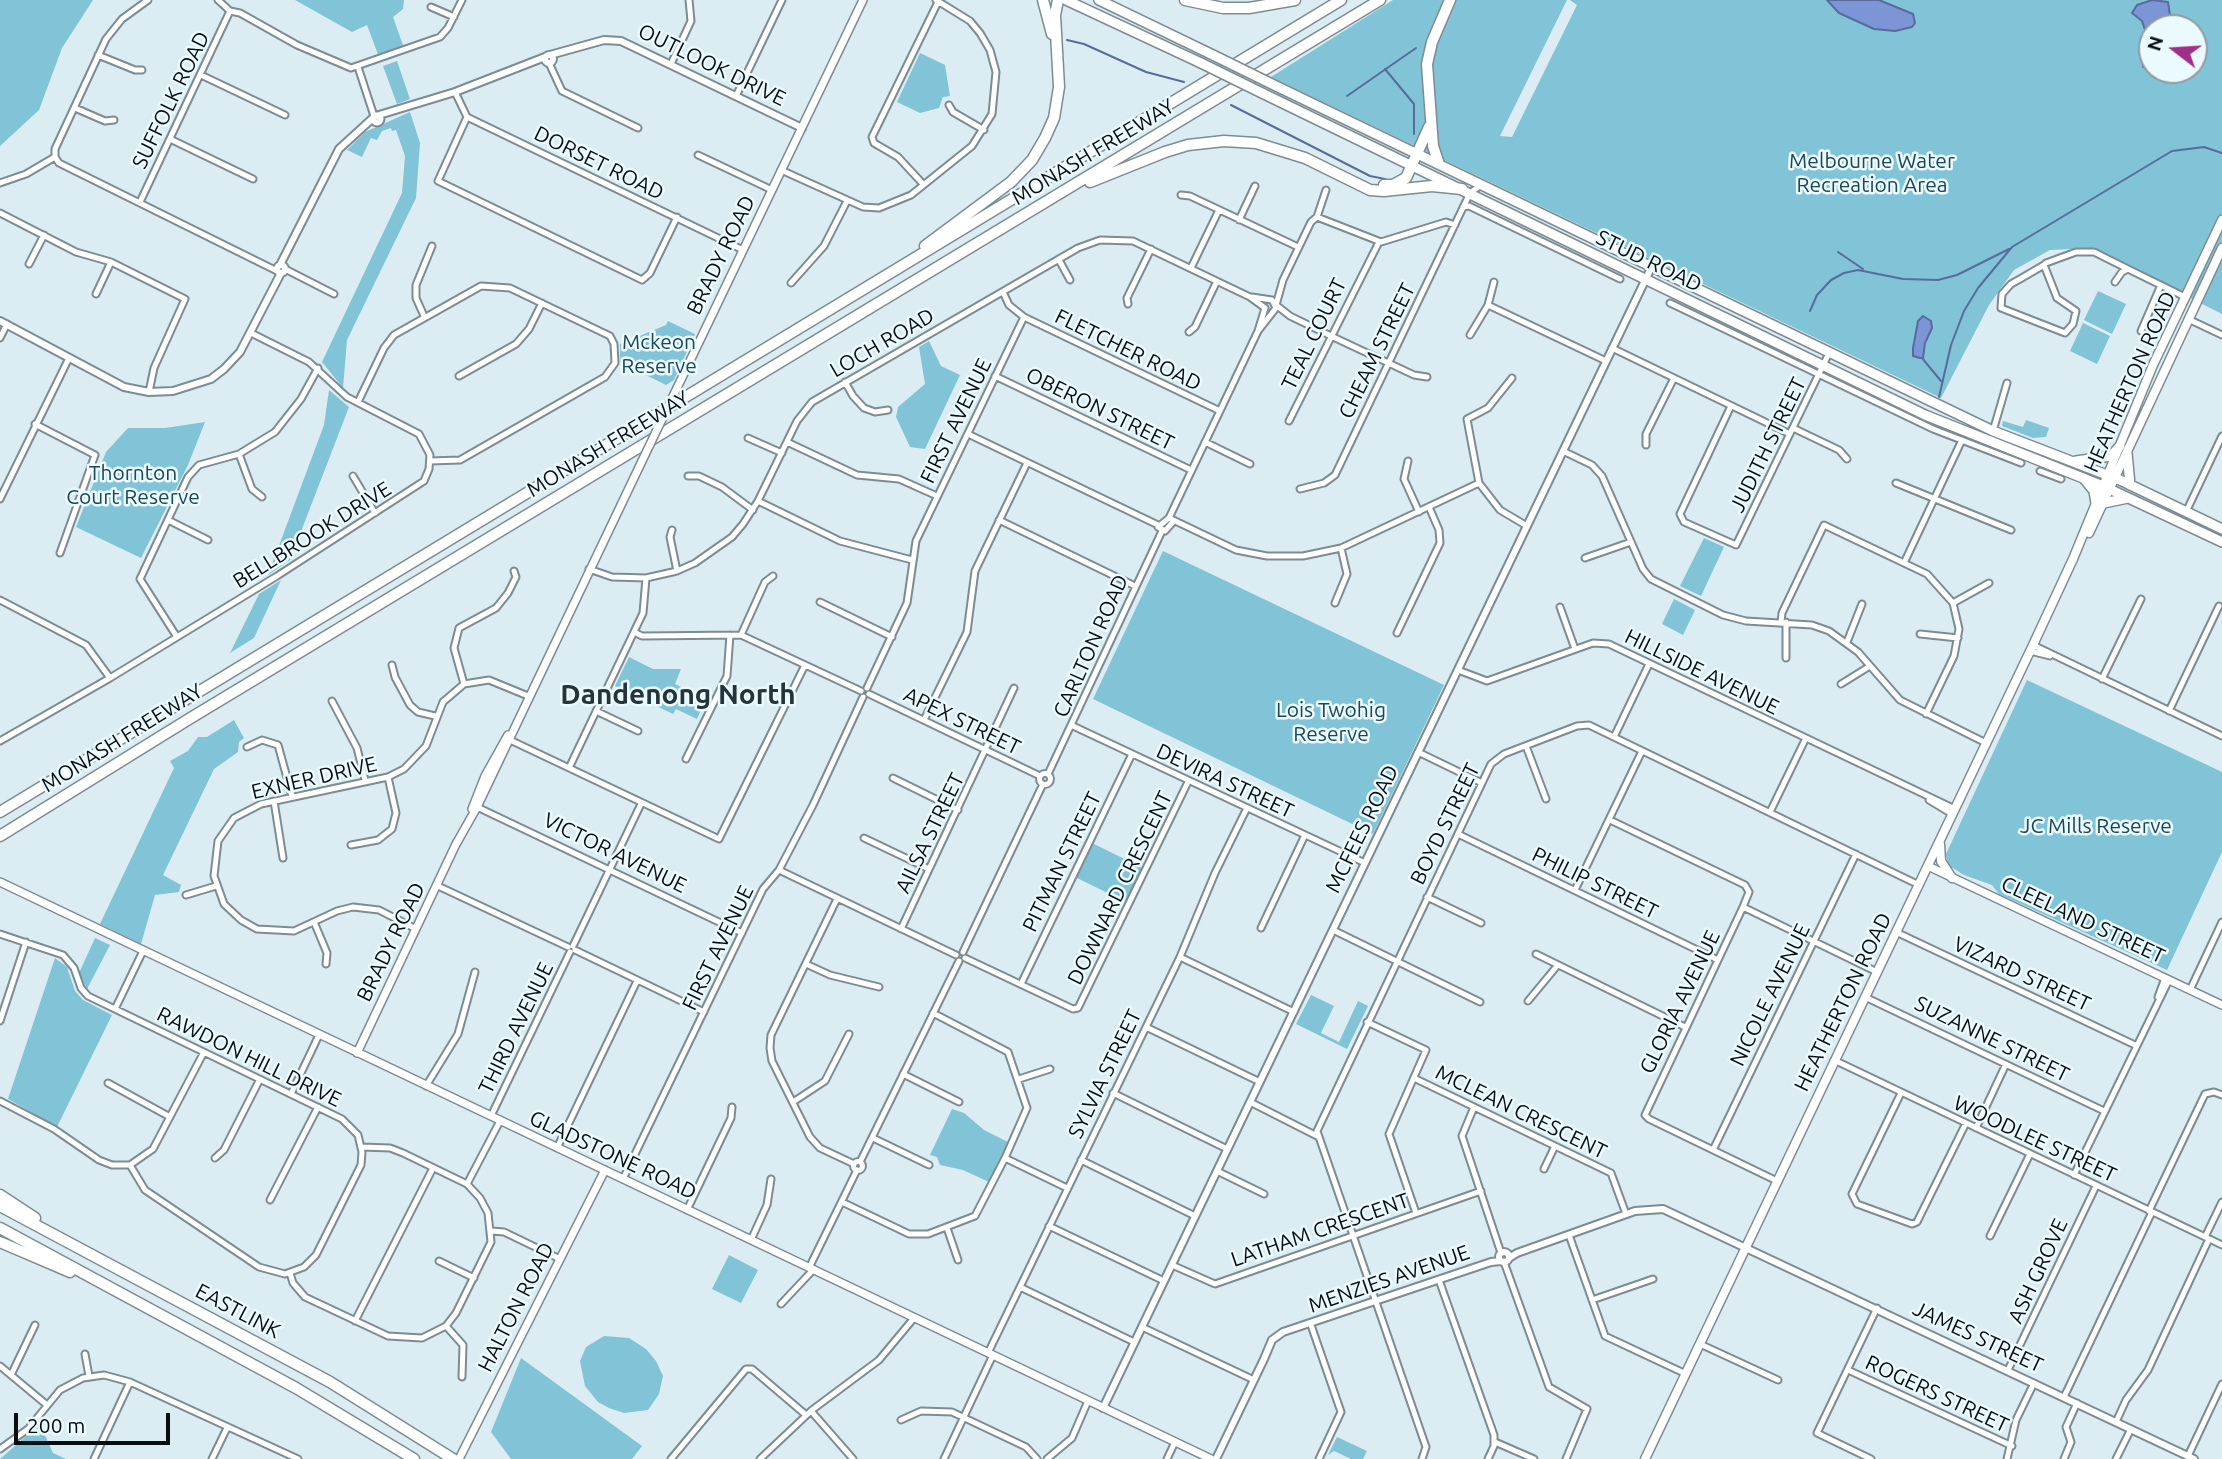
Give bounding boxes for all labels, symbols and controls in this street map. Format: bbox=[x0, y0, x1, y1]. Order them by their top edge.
north arrow bbox=[2138, 14, 2208, 84]
street label: OUTLOOK DRIVE bbox=[634, 18, 790, 112]
street label: SUFFOLK ROAD bbox=[127, 27, 215, 173]
text: N bbox=[2142, 33, 2167, 53]
street label: MONASH FREEWAY bbox=[1007, 94, 1179, 210]
street label: DORSET ROAD bbox=[530, 121, 668, 205]
park label: Melbourne Water Recreation Area bbox=[1789, 148, 1955, 198]
street label: BRADY ROAD bbox=[681, 191, 761, 319]
street label: STUD ROAD bbox=[1592, 225, 1706, 297]
street label: TEAL COURT bbox=[1276, 274, 1352, 394]
street label: CHEAM STREET bbox=[1333, 279, 1421, 423]
street label: HEATHERTON ROAD bbox=[2079, 288, 2181, 476]
street label: LOCH ROAD bbox=[825, 303, 939, 383]
street label: FLETCHER ROAD bbox=[1051, 304, 1205, 396]
park label: Mckeon Reserve bbox=[621, 329, 697, 379]
street label: FIRST AVENUE bbox=[915, 354, 997, 488]
street label: OBERON STREET bbox=[1022, 362, 1178, 456]
street label: JUDITH STREET bbox=[1724, 373, 1812, 517]
street label: MONASH FREEWAY bbox=[522, 386, 694, 502]
park label: Thornton Court Reserve bbox=[66, 460, 200, 510]
street label: BELLBROOK DRIVE bbox=[228, 476, 396, 594]
street label: CARLTON ROAD bbox=[1048, 571, 1134, 721]
street label: HILLSIDE AVENUE bbox=[1621, 624, 1783, 720]
street label: MONASH FREEWAY bbox=[37, 678, 207, 798]
district label: Dandenong North bbox=[560, 678, 796, 712]
street label: APEX STREET bbox=[900, 682, 1024, 760]
park label: Lois Twohig Reserve bbox=[1276, 697, 1386, 747]
street label: DEVIRA STREET bbox=[1152, 738, 1298, 824]
street label: EXNER DRIVE bbox=[249, 751, 379, 805]
street label: BOYD STREET bbox=[1405, 759, 1485, 889]
street label: MCFEES ROAD bbox=[1320, 761, 1404, 897]
street label: AILSA STREET bbox=[890, 769, 970, 897]
street label: DOWNARD CRESCENT bbox=[1062, 787, 1178, 989]
street label: PITMAN STREET bbox=[1017, 788, 1107, 936]
street label: VICTOR AVENUE bbox=[539, 807, 691, 899]
park label: JC Mills Reserve bbox=[2020, 813, 2172, 839]
street label: PHILIP STREET bbox=[1528, 842, 1662, 924]
street label: CLEELAND STREET bbox=[1997, 871, 2169, 969]
street label: BRADY ROAD bbox=[351, 878, 431, 1006]
street label: FIRST AVENUE bbox=[677, 881, 759, 1015]
street label: HEATHERTON ROAD bbox=[1789, 909, 1897, 1095]
street label: NICOLE AVENUE bbox=[1725, 920, 1815, 1070]
street label: GLORIA AVENUE bbox=[1634, 926, 1726, 1078]
street label: VIZARD STREET bbox=[1949, 931, 2095, 1017]
street label: THIRD AVENUE bbox=[473, 958, 559, 1098]
street label: SUZANNE STREET bbox=[1911, 991, 2073, 1087]
street label: RAWDON HILL DRIVE bbox=[153, 1001, 345, 1113]
street label: SYLVIA STREET bbox=[1063, 1006, 1147, 1142]
street label: MCLEAN CRESCENT bbox=[1431, 1060, 1611, 1164]
street label: WOODLEE STREET bbox=[1950, 1090, 2120, 1188]
street label: GLADSTONE ROAD bbox=[525, 1105, 701, 1205]
street label: LATHAM CRESCENT bbox=[1228, 1188, 1412, 1272]
street label: ASH GROVE bbox=[2003, 1215, 2073, 1327]
street label: HALTON ROAD bbox=[473, 1238, 559, 1376]
street label: MENZIES AVENUE bbox=[1305, 1240, 1473, 1318]
street label: EASTLINK bbox=[191, 1278, 285, 1344]
street label: JAMES STREET bbox=[1909, 1296, 2047, 1378]
street label: ROGERS STREET bbox=[1861, 1350, 2013, 1438]
scale bar bbox=[18, 1400, 173, 1444]
text: 200 m bbox=[27, 1413, 85, 1437]

